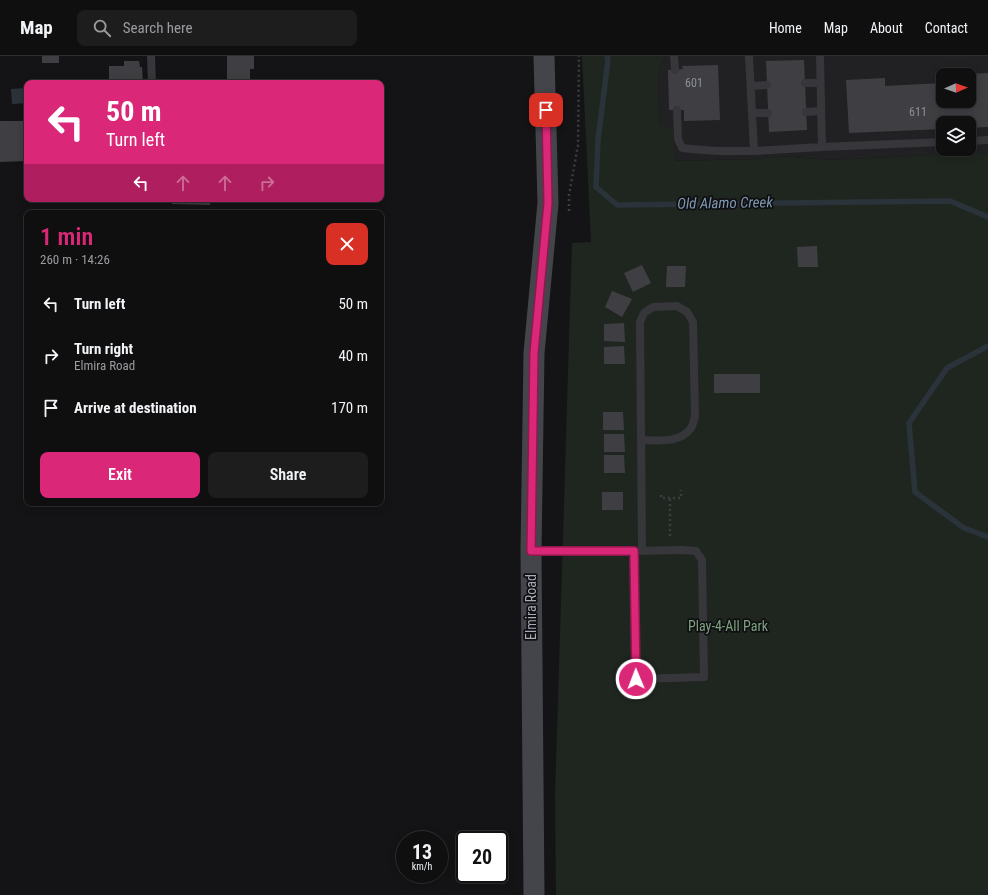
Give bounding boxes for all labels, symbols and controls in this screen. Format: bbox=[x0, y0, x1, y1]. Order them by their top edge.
search box bbox=[77, 10, 357, 46]
text: Map bbox=[20, 16, 53, 39]
icon: search bbox=[91, 17, 113, 39]
text: Search here bbox=[123, 19, 193, 37]
text: Home bbox=[769, 20, 802, 36]
text: Map bbox=[824, 20, 848, 36]
text: About bbox=[870, 20, 903, 36]
text: Contact bbox=[925, 20, 968, 36]
north arrow bbox=[936, 68, 976, 108]
map controls bbox=[936, 68, 976, 156]
house number: 601 bbox=[685, 76, 703, 90]
pin bbox=[529, 93, 563, 127]
text: 50 m bbox=[106, 95, 162, 128]
icon: left bbox=[40, 96, 92, 148]
icon: arrive bbox=[535, 99, 557, 121]
house number: 611 bbox=[909, 105, 927, 119]
button: layers bbox=[936, 116, 976, 156]
text: Turn left bbox=[106, 129, 165, 150]
icon: left bbox=[130, 172, 152, 194]
icon: ahead bbox=[172, 172, 194, 194]
icon: ahead bbox=[214, 172, 236, 194]
icon: right bbox=[256, 172, 278, 194]
water label: Old Alamo Creek bbox=[677, 193, 774, 213]
text: 1 min bbox=[40, 223, 93, 251]
button: close bbox=[326, 223, 368, 265]
text: 260 m · 14:26 bbox=[40, 252, 110, 267]
icon: left bbox=[40, 293, 62, 315]
text: Turn left bbox=[74, 295, 125, 313]
text: 50 m bbox=[338, 295, 368, 313]
text: Turn right bbox=[74, 340, 133, 358]
icon: right bbox=[40, 345, 62, 367]
text: 40 m bbox=[338, 347, 368, 365]
text: Elmira Road bbox=[74, 358, 135, 373]
icon: arrive bbox=[40, 397, 62, 419]
text: Arrive at destination bbox=[74, 399, 197, 417]
text: 170 m bbox=[331, 399, 368, 417]
button: Exit bbox=[40, 452, 200, 498]
button: Share bbox=[208, 452, 368, 498]
street label: Elmira Road bbox=[523, 574, 539, 640]
park label: Play-4-All Park bbox=[688, 618, 769, 634]
position arrow bbox=[615, 658, 657, 700]
speed limit sign: 20 bbox=[456, 831, 508, 883]
text: 13 bbox=[412, 840, 432, 864]
text: km/h bbox=[412, 861, 432, 872]

